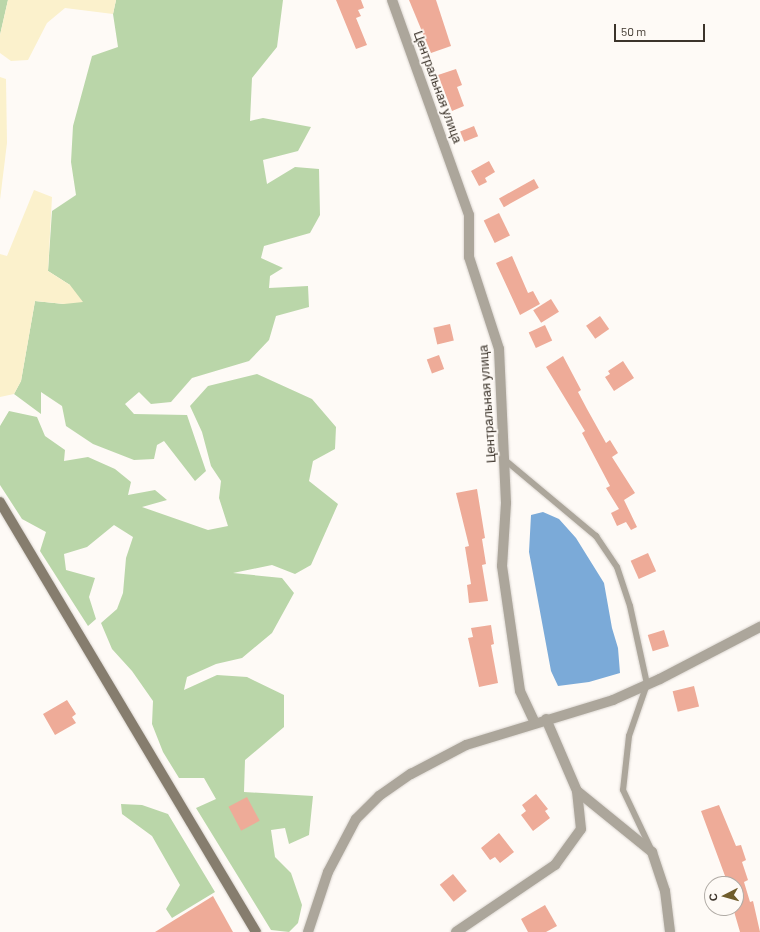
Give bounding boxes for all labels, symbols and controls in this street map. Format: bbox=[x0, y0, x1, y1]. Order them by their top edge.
scale bar bbox=[616, 16, 707, 42]
text: 50 m bbox=[621, 24, 646, 38]
street label: Центральная улица bbox=[410, 29, 466, 145]
street label: Центральная улица bbox=[475, 344, 499, 464]
north arrow bbox=[704, 876, 744, 916]
text: С bbox=[706, 893, 719, 902]

